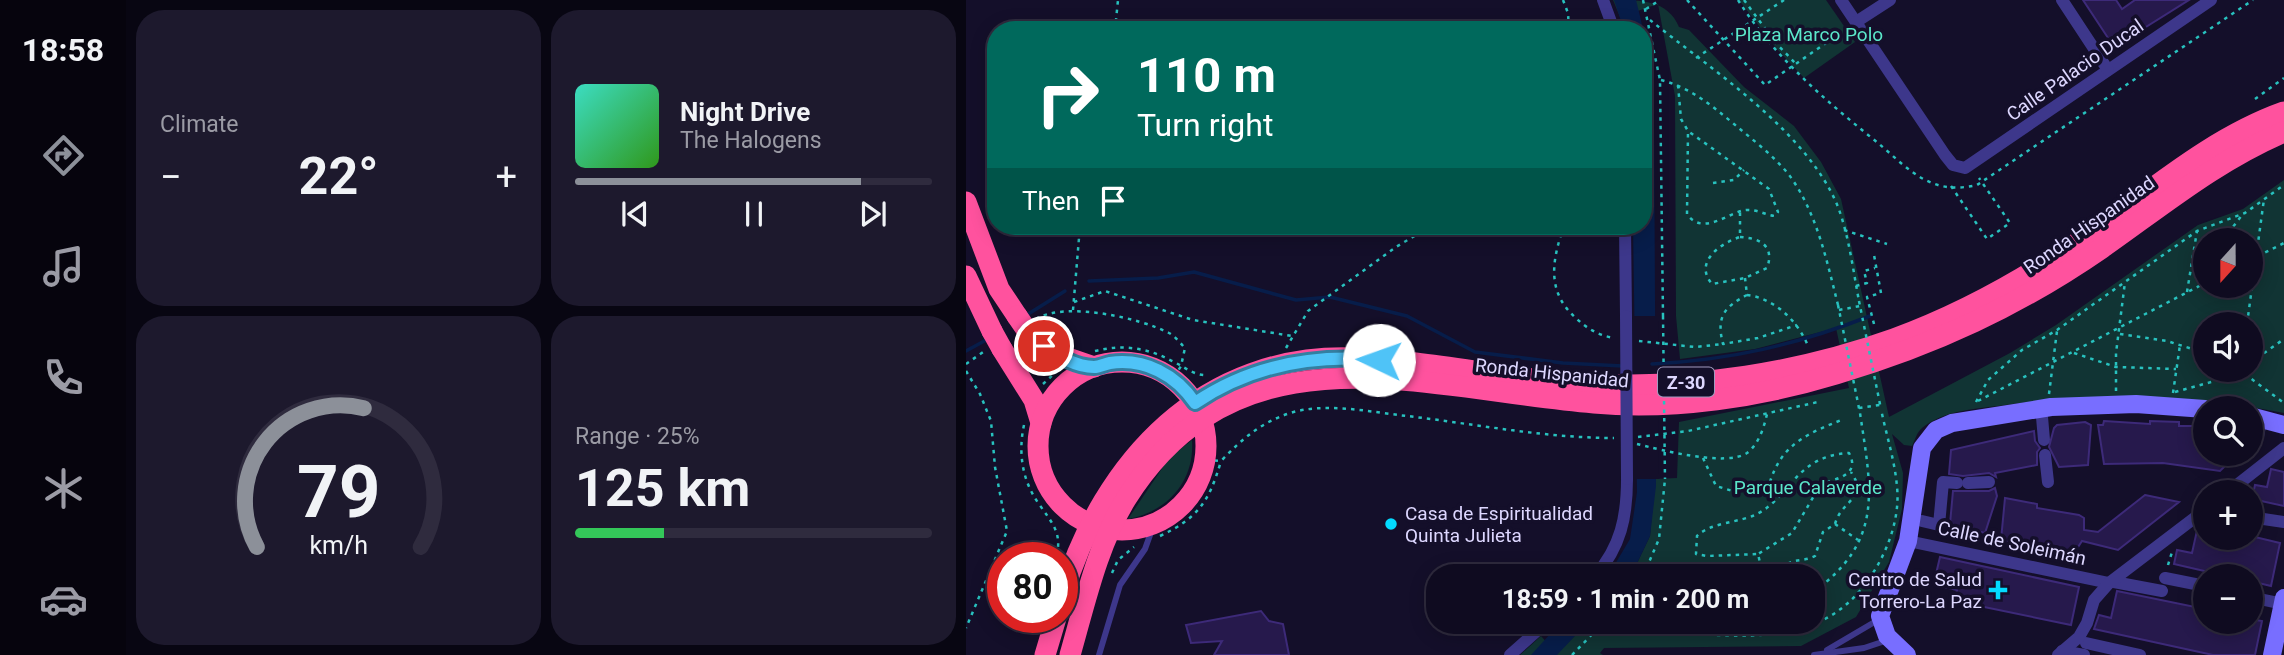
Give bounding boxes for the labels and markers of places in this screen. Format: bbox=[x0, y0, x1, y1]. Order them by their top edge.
pin bbox=[1014, 316, 1074, 376]
place label: Casa de Espiritualidad Quinta Julieta bbox=[1405, 502, 1593, 547]
marker: Casa de Espiritualidad Quinta Julieta bbox=[1383, 516, 1399, 532]
place label: Centro de Salud Torrero-La Paz bbox=[1848, 568, 1982, 613]
marker: Centro de Salud Torrero-La Paz bbox=[1988, 580, 2008, 600]

